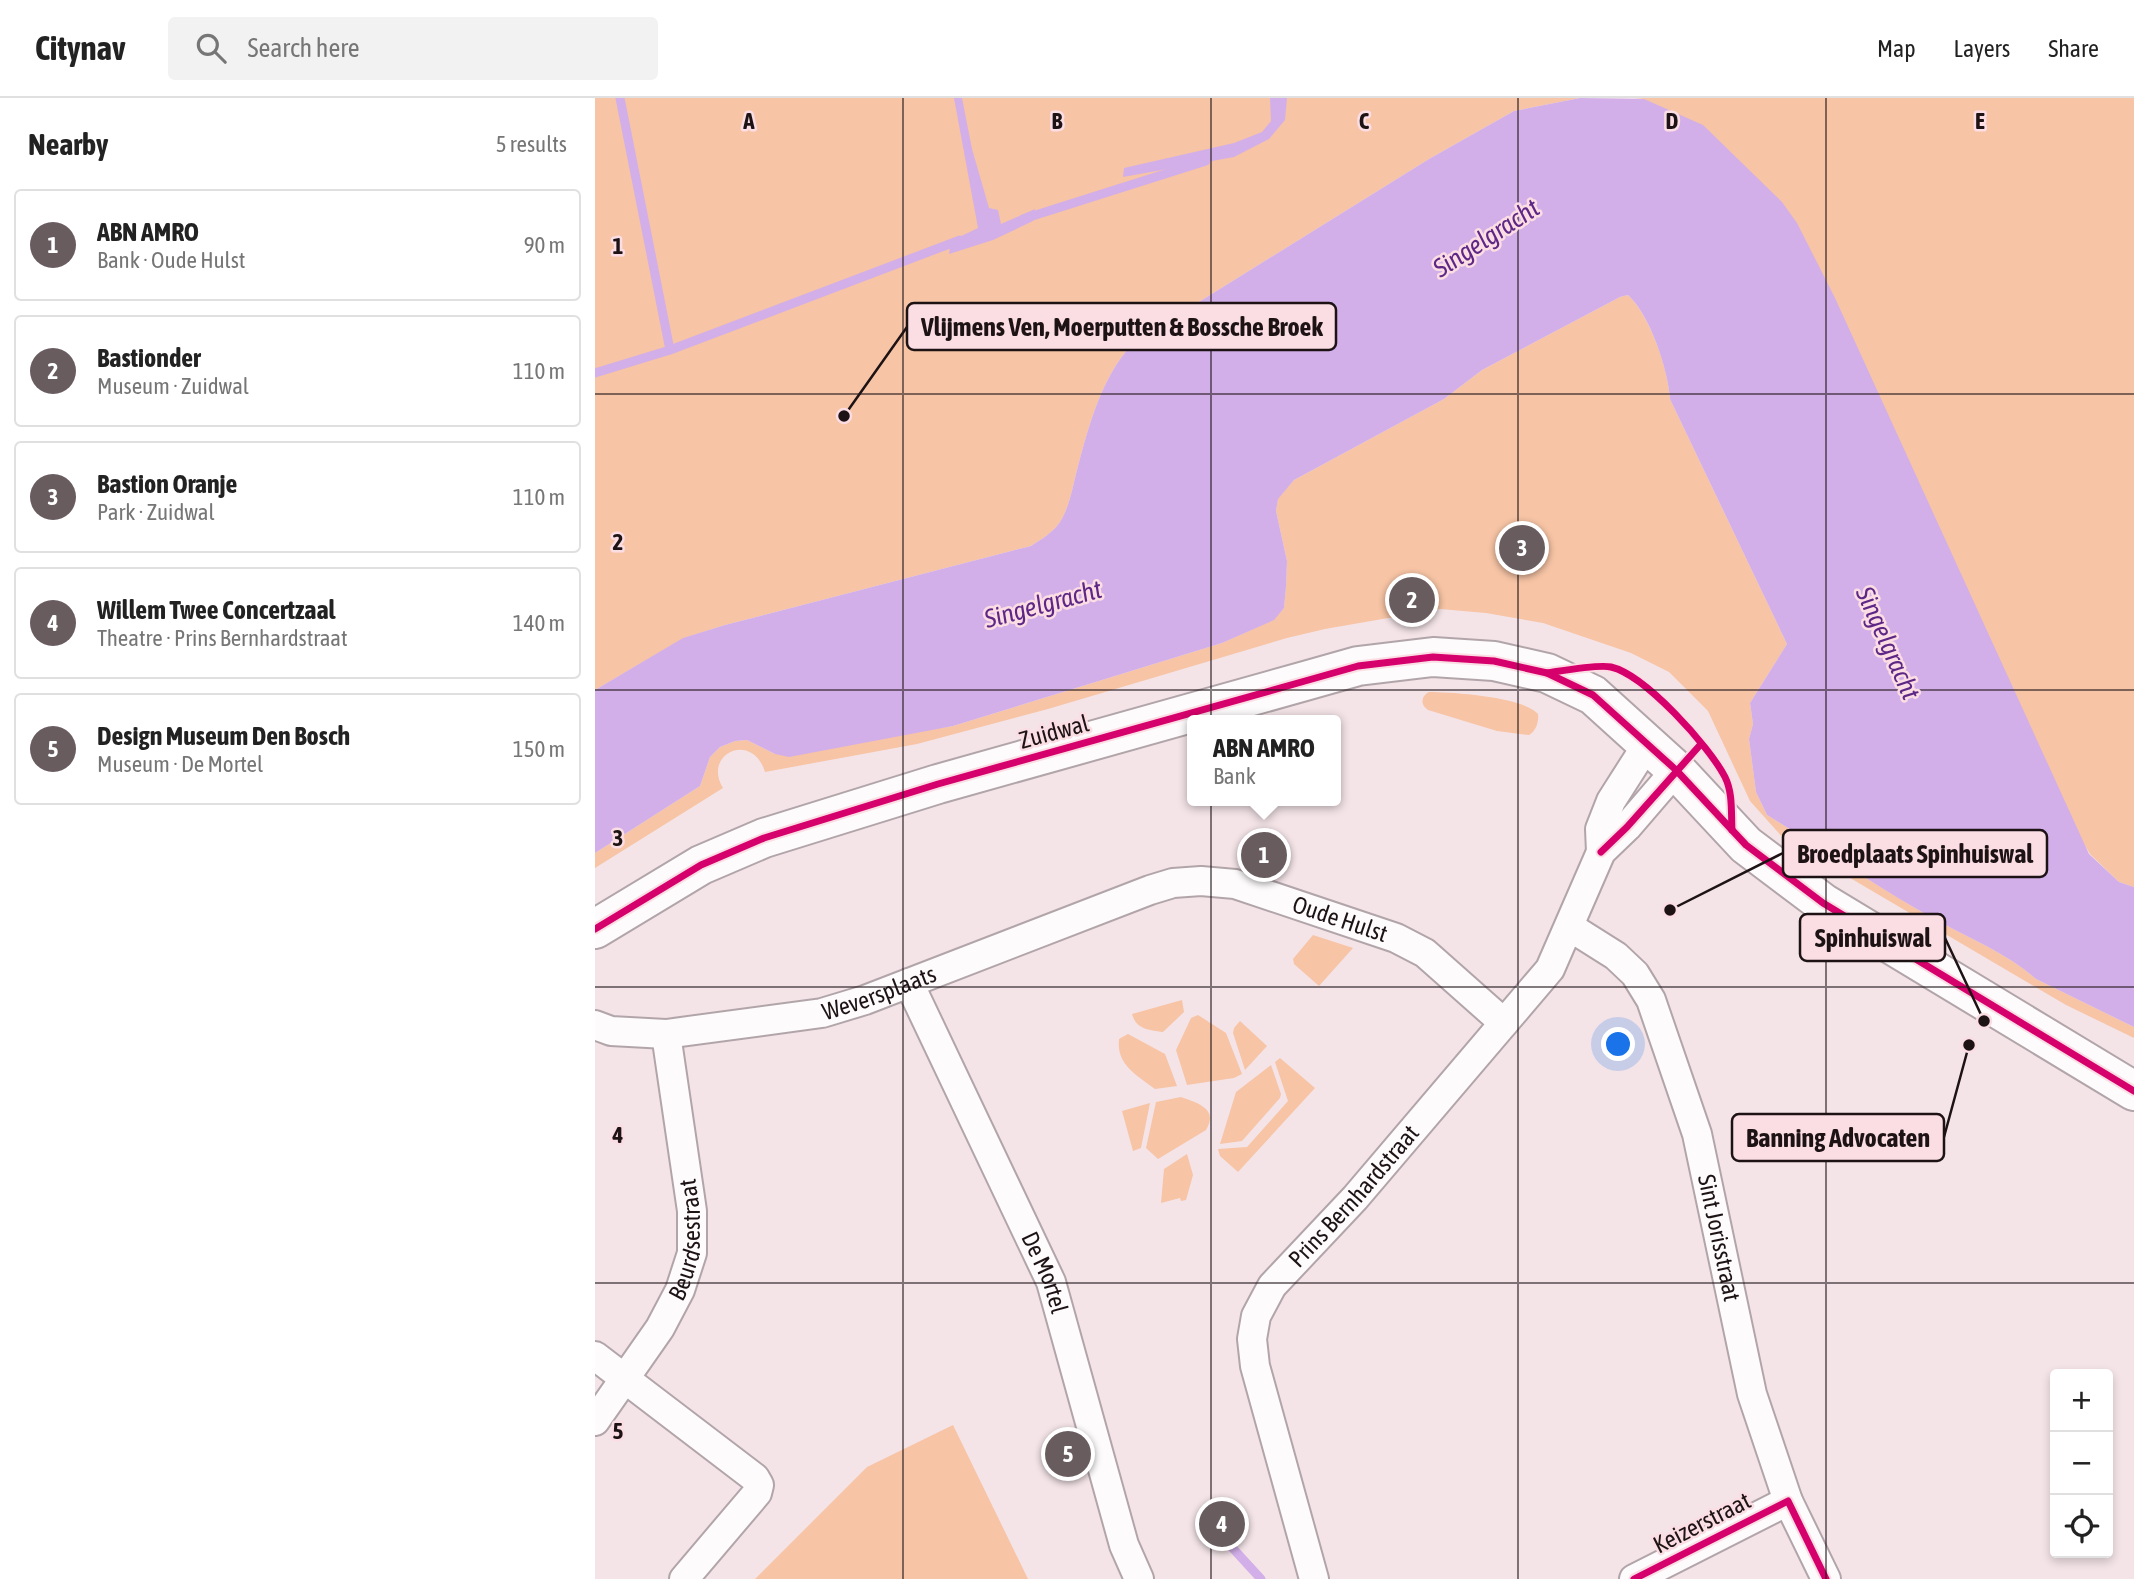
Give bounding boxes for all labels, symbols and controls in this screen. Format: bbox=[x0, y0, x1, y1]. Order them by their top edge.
search box bbox=[168, 17, 658, 80]
text: Citynav bbox=[35, 29, 126, 67]
icon: search bbox=[192, 29, 230, 67]
text: Search here bbox=[248, 33, 360, 63]
text: Map bbox=[1877, 35, 1916, 62]
text: Layers bbox=[1954, 35, 2010, 62]
text: Share bbox=[2048, 35, 2099, 62]
text: A bbox=[742, 108, 755, 134]
text: B bbox=[1052, 108, 1063, 134]
text: C bbox=[1359, 108, 1370, 134]
text: D bbox=[1666, 108, 1679, 134]
text: E bbox=[1975, 108, 1985, 134]
text: Nearby bbox=[28, 127, 108, 161]
text: 5 results bbox=[496, 131, 567, 157]
water label: Singelgracht bbox=[1426, 192, 1545, 284]
text: ABN AMRO bbox=[97, 217, 199, 247]
text: 1 bbox=[48, 232, 58, 258]
text: 90 m bbox=[524, 232, 565, 258]
text: 1 bbox=[613, 233, 624, 259]
text: Bank · Oude Hulst bbox=[97, 247, 245, 273]
callout: Vlijmens Ven, Moerputten & Bossche Broek bbox=[907, 303, 1336, 350]
text: Vlijmens Ven, Moerputten & Bossche Broek bbox=[920, 312, 1323, 342]
text: Bastionder bbox=[97, 343, 201, 373]
text: 2 bbox=[48, 358, 58, 384]
text: 110 m bbox=[513, 358, 565, 384]
text: Museum · Zuidwal bbox=[97, 373, 249, 399]
text: Bastion Oranje bbox=[97, 469, 237, 499]
text: 3 bbox=[48, 484, 58, 510]
text: 110 m bbox=[513, 484, 565, 510]
text: Park · Zuidwal bbox=[97, 499, 215, 525]
pin: 3 bbox=[1499, 522, 1545, 574]
text: 2 bbox=[613, 529, 623, 555]
water label: Singelgracht bbox=[980, 574, 1106, 634]
pin: 2 bbox=[1389, 574, 1435, 626]
water label: Singelgracht bbox=[1849, 581, 1926, 705]
text: Willem Twee Concertzaal bbox=[97, 595, 335, 625]
text: 4 bbox=[48, 610, 58, 636]
text: 140 m bbox=[513, 610, 565, 636]
text: Theatre · Prins Bernhardstraat bbox=[97, 625, 348, 651]
street label: Zuidwal bbox=[1016, 709, 1092, 754]
popup bbox=[1187, 715, 1341, 806]
text: Design Museum Den Bosch bbox=[97, 721, 350, 751]
text: ABN AMRO bbox=[1213, 733, 1315, 763]
text: 5 bbox=[48, 736, 58, 762]
text: 150 m bbox=[513, 736, 565, 762]
text: Museum · De Mortel bbox=[97, 751, 263, 777]
text: Bank bbox=[1213, 763, 1256, 789]
text: 3 bbox=[613, 825, 623, 851]
pin: 1 bbox=[1241, 829, 1287, 881]
callout: Broedplaats Spinhuiswal bbox=[1783, 830, 2047, 877]
text: Broedplaats Spinhuiswal bbox=[1797, 839, 2034, 869]
street label: Oude Hulst bbox=[1289, 890, 1391, 947]
callout: Spinhuiswal bbox=[1800, 914, 1945, 961]
text: Spinhuiswal bbox=[1815, 923, 1932, 953]
street label: Weversplaats bbox=[819, 960, 940, 1025]
your location bbox=[1601, 1027, 1635, 1061]
callout: Banning Advocaten bbox=[1732, 1114, 1944, 1161]
street label: Prins Bernhardstraat bbox=[1283, 1119, 1424, 1273]
text: 4 bbox=[612, 1122, 624, 1148]
text: Banning Advocaten bbox=[1746, 1123, 1930, 1153]
street label: Sint Jorisstraat bbox=[1693, 1172, 1746, 1304]
street label: Beurdsestraat bbox=[663, 1177, 705, 1305]
street label: De Mortel bbox=[1016, 1227, 1073, 1317]
map controls bbox=[2050, 1369, 2113, 1558]
button: + bbox=[2050, 1369, 2113, 1432]
text: 5 bbox=[613, 1418, 624, 1444]
pin: 5 bbox=[1045, 1428, 1091, 1480]
button: − bbox=[2050, 1432, 2113, 1495]
street label: Keizerstraat bbox=[1649, 1487, 1755, 1558]
button: locate bbox=[2050, 1495, 2113, 1558]
pin: 4 bbox=[1199, 1498, 1245, 1550]

